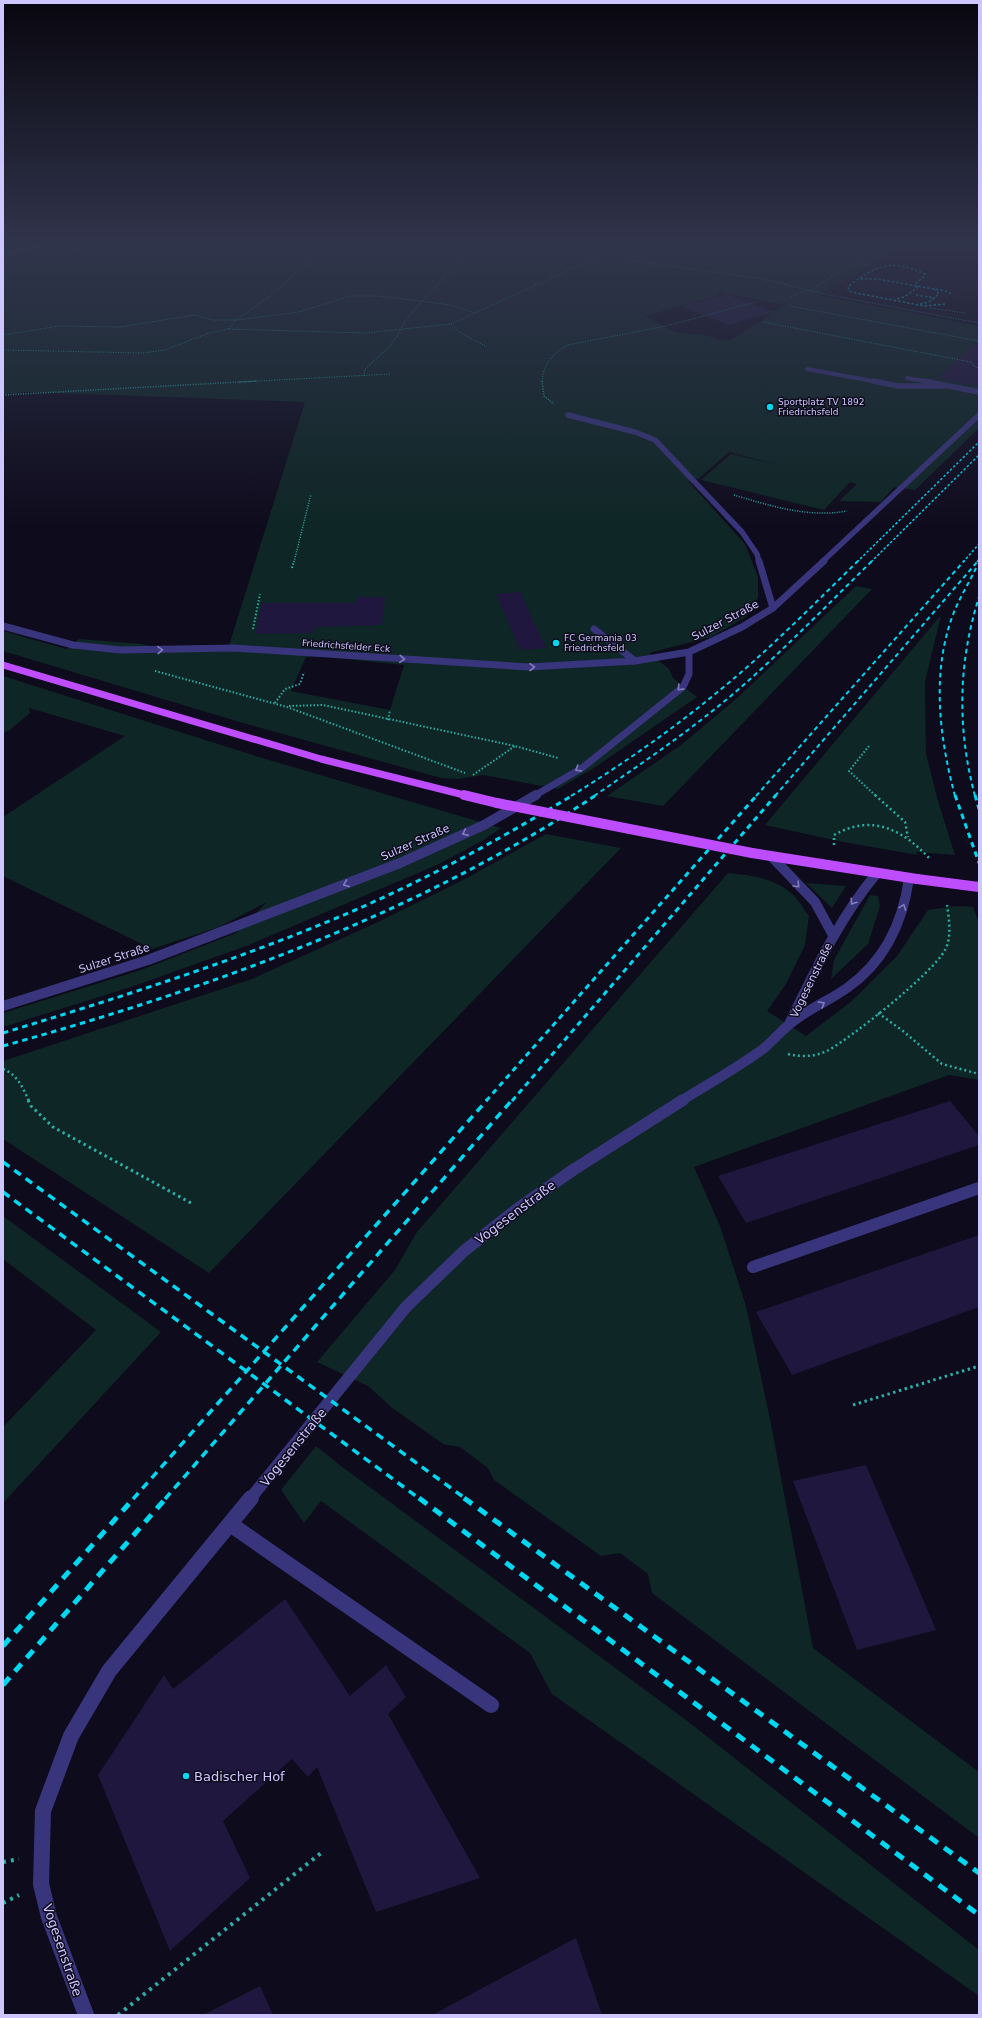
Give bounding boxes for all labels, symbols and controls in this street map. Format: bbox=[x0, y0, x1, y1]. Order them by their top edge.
place label: Sportplatz TV 1892 Friedrichsfeld bbox=[778, 397, 864, 417]
marker: Sportplatz TV 1892 Friedrichsfeld bbox=[765, 402, 775, 412]
street label: Sulzer Straße bbox=[690, 597, 761, 644]
place label: FC Germania 03 Friedrichsfeld bbox=[564, 633, 637, 653]
street label: Friedrichsfelder Eck bbox=[302, 638, 391, 654]
marker: FC Germania 03 Friedrichsfeld bbox=[551, 638, 561, 648]
one-way arrow bbox=[157, 645, 163, 654]
one-way arrow bbox=[399, 654, 405, 663]
one-way arrow bbox=[529, 663, 535, 671]
one-way arrow bbox=[677, 683, 685, 691]
one-way arrow bbox=[575, 764, 582, 772]
street label: Sulzer Straße bbox=[379, 821, 452, 863]
one-way arrow bbox=[462, 828, 470, 836]
one-way arrow bbox=[342, 879, 349, 887]
one-way arrow bbox=[792, 880, 799, 887]
one-way arrow bbox=[851, 898, 858, 905]
one-way arrow bbox=[898, 903, 906, 910]
street label: Vogesenstraße bbox=[788, 940, 835, 1020]
street label: Sulzer Straße bbox=[77, 941, 151, 976]
one-way arrow bbox=[818, 1001, 825, 1008]
street label: Vogesenstraße bbox=[472, 1177, 558, 1247]
street label: Vogesenstraße bbox=[257, 1405, 330, 1490]
place label: Badischer Hof bbox=[194, 1769, 285, 1784]
marker: Badischer Hof bbox=[181, 1771, 191, 1781]
street label: Vogesenstraße bbox=[40, 1902, 85, 1998]

